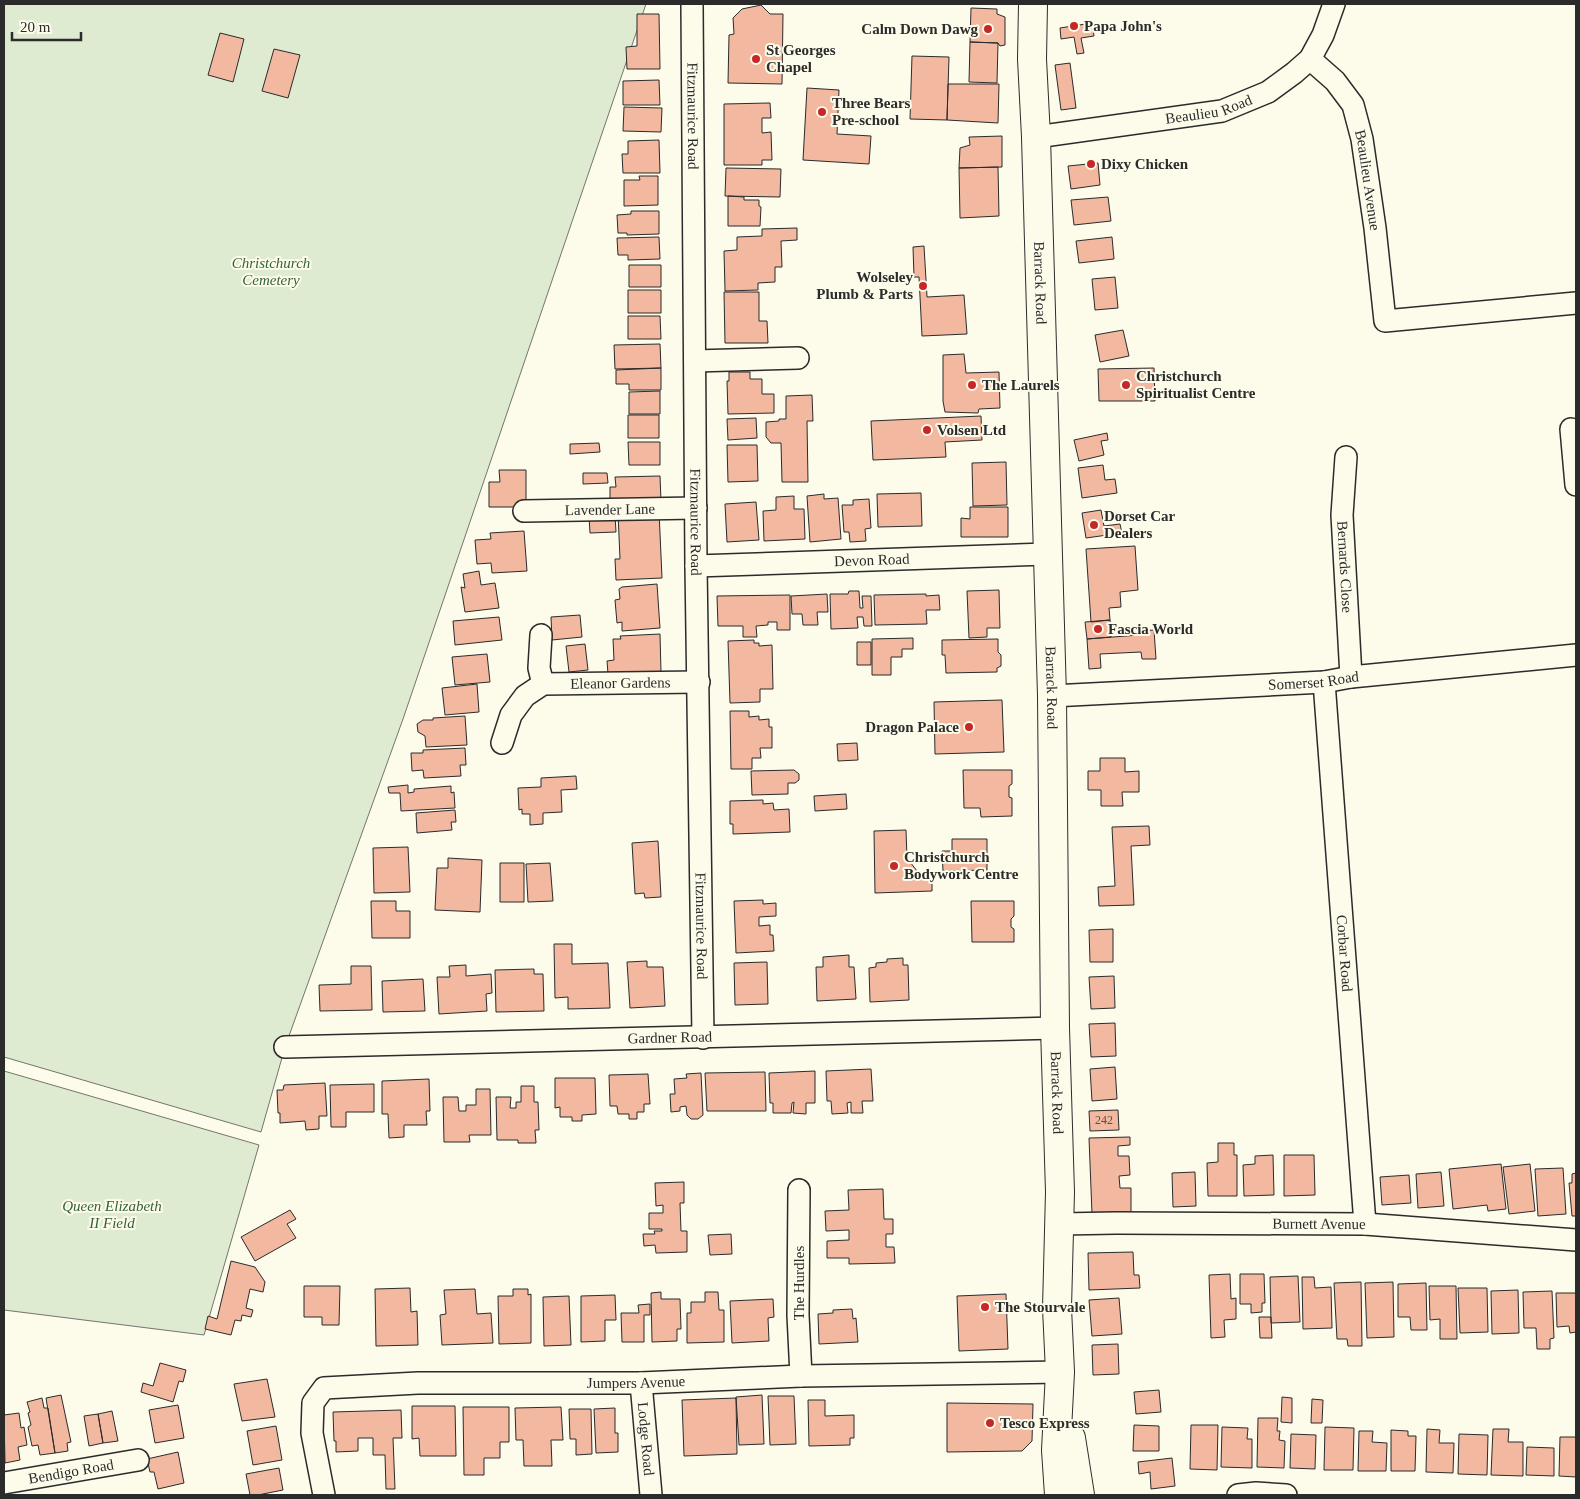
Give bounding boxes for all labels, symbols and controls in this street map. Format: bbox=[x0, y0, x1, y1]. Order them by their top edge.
scale bar bbox=[12, 10, 81, 42]
place label: Papa John's bbox=[1084, 18, 1162, 34]
text: 20 m bbox=[20, 19, 51, 35]
marker: Papa John's bbox=[1068, 20, 1080, 32]
place label: Calm Down Dawg bbox=[861, 21, 978, 37]
marker: Calm Down Dawg bbox=[982, 23, 994, 35]
place label: St Georges Chapel bbox=[766, 42, 836, 75]
marker: St Georges Chapel bbox=[750, 53, 762, 65]
street label: Fitzmaurice Road bbox=[684, 62, 701, 170]
street label: Beaulieu Road bbox=[1164, 91, 1255, 127]
place label: Three Bears Pre-school bbox=[832, 95, 911, 128]
marker: Three Bears Pre-school bbox=[816, 106, 828, 118]
street label: Beaulieu Avenue bbox=[1352, 128, 1383, 232]
place label: Dixy Chicken bbox=[1101, 156, 1189, 172]
marker: Dixy Chicken bbox=[1085, 158, 1097, 170]
street label: Barrack Road bbox=[1031, 241, 1049, 325]
park label: Christchurch Cemetery bbox=[232, 255, 310, 288]
place label: Wolseley Plumb & Parts bbox=[816, 269, 913, 302]
marker: Wolseley Plumb & Parts bbox=[917, 280, 929, 292]
place label: Christchurch Spiritualist Centre bbox=[1136, 368, 1256, 401]
place label: The Laurels bbox=[982, 377, 1060, 393]
marker: The Laurels bbox=[966, 379, 978, 391]
marker: Christchurch Spiritualist Centre bbox=[1120, 379, 1132, 391]
place label: Volsen Ltd bbox=[937, 422, 1007, 438]
marker: Volsen Ltd bbox=[921, 424, 933, 436]
street label: Fitzmaurice Road bbox=[687, 468, 704, 576]
street label: Lavender Lane bbox=[565, 501, 656, 518]
place label: Dorset Car Dealers bbox=[1104, 508, 1176, 541]
marker: Dorset Car Dealers bbox=[1088, 519, 1100, 531]
street label: Bernards Close bbox=[1334, 520, 1355, 614]
street label: Devon Road bbox=[834, 551, 910, 569]
place label: Fascia World bbox=[1108, 621, 1194, 637]
marker: Fascia World bbox=[1092, 623, 1104, 635]
street label: Barrack Road bbox=[1043, 646, 1060, 730]
street label: Somerset Road bbox=[1268, 668, 1360, 693]
street label: Eleanor Gardens bbox=[570, 674, 671, 692]
place label: Dragon Palace bbox=[865, 719, 959, 735]
marker: Dragon Palace bbox=[963, 721, 975, 733]
place label: Christchurch Bodywork Centre bbox=[904, 849, 1019, 882]
marker: Christchurch Bodywork Centre bbox=[888, 860, 900, 872]
street label: Fitzmaurice Road bbox=[693, 872, 710, 980]
street label: Corbar Road bbox=[1334, 914, 1355, 993]
street label: Gardner Road bbox=[627, 1028, 713, 1047]
street label: Barrack Road bbox=[1048, 1051, 1066, 1135]
house number: 242 bbox=[1095, 1113, 1113, 1127]
park label: Queen Elizabeth II Field bbox=[62, 1198, 162, 1231]
street label: Burnett Avenue bbox=[1272, 1216, 1366, 1232]
street label: The Hurdles bbox=[791, 1246, 807, 1320]
place label: The Stourvale bbox=[995, 1299, 1086, 1315]
marker: The Stourvale bbox=[979, 1301, 991, 1313]
street label: Jumpers Avenue bbox=[587, 1373, 686, 1391]
street label: Lodge Road bbox=[635, 1401, 657, 1477]
place label: Tesco Express bbox=[1000, 1415, 1090, 1431]
marker: Tesco Express bbox=[984, 1417, 996, 1429]
street label: Bendigo Road bbox=[27, 1456, 115, 1487]

